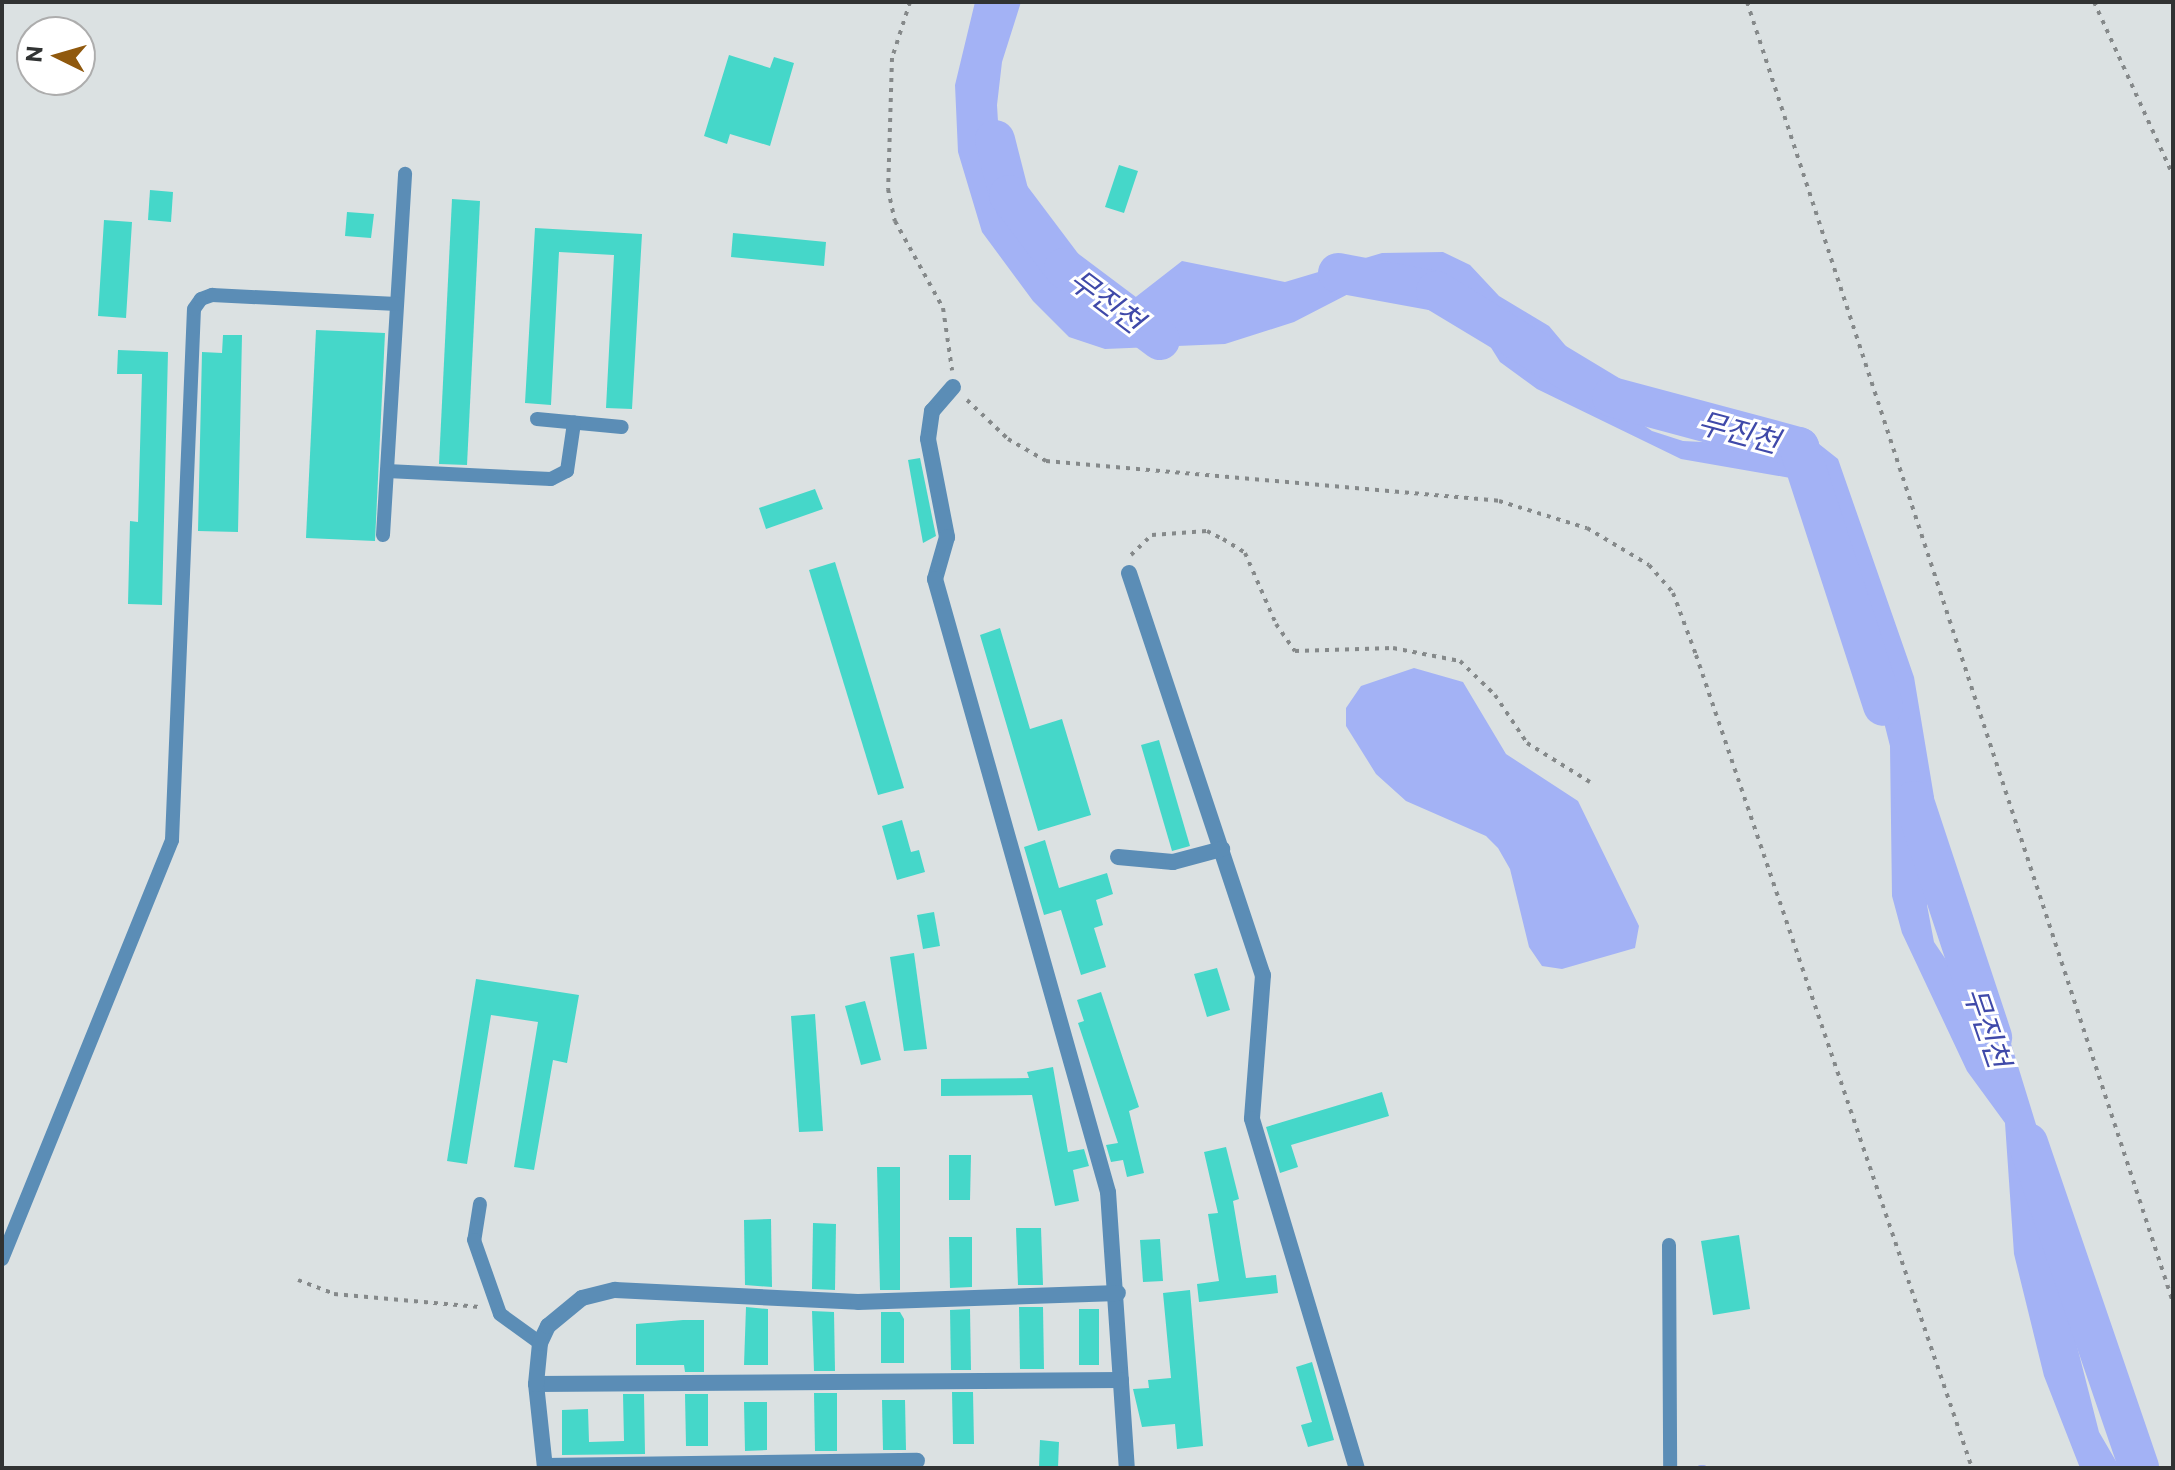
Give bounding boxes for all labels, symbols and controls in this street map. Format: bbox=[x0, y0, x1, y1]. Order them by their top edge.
north arrow bbox=[16, 16, 96, 96]
text: N bbox=[19, 45, 48, 63]
water label: 무진천 bbox=[1063, 261, 1151, 339]
water label: 무진천 bbox=[1694, 403, 1784, 459]
water label: 무진천 bbox=[1958, 982, 2018, 1072]

